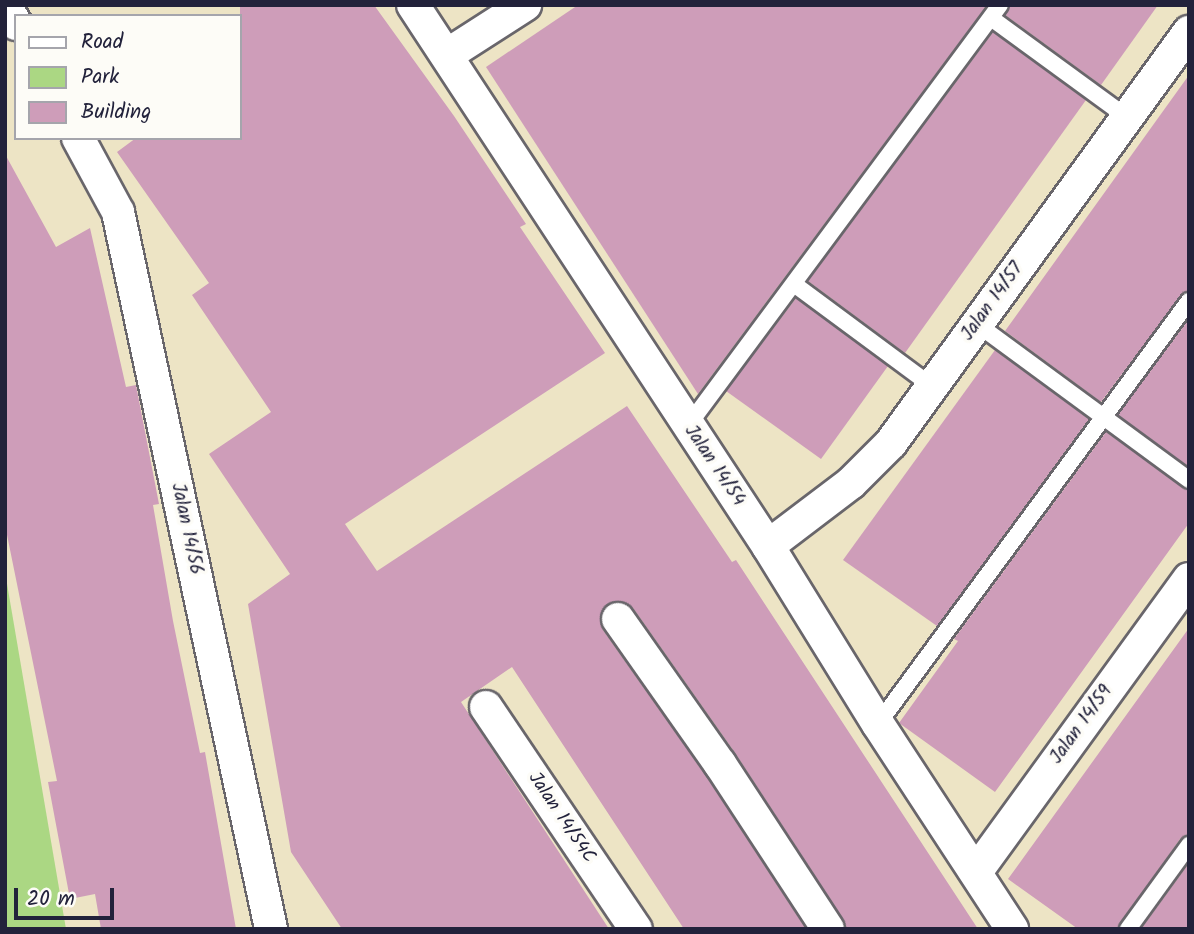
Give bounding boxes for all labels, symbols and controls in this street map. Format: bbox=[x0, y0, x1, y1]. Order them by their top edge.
legend bbox=[14, 14, 242, 140]
text: Road bbox=[81, 26, 123, 59]
text: Park bbox=[81, 61, 119, 94]
text: Building bbox=[81, 96, 151, 129]
street label: Jalan 14/57 bbox=[957, 258, 1029, 346]
street label: Jalan 14/54 bbox=[679, 421, 749, 511]
street label: Jalan 14/56 bbox=[165, 481, 207, 577]
street label: Jalan 14/59 bbox=[1046, 681, 1118, 769]
street label: Jalan 14/54C bbox=[522, 768, 600, 868]
scale bar bbox=[18, 874, 117, 918]
text: 20 m bbox=[27, 883, 75, 916]

